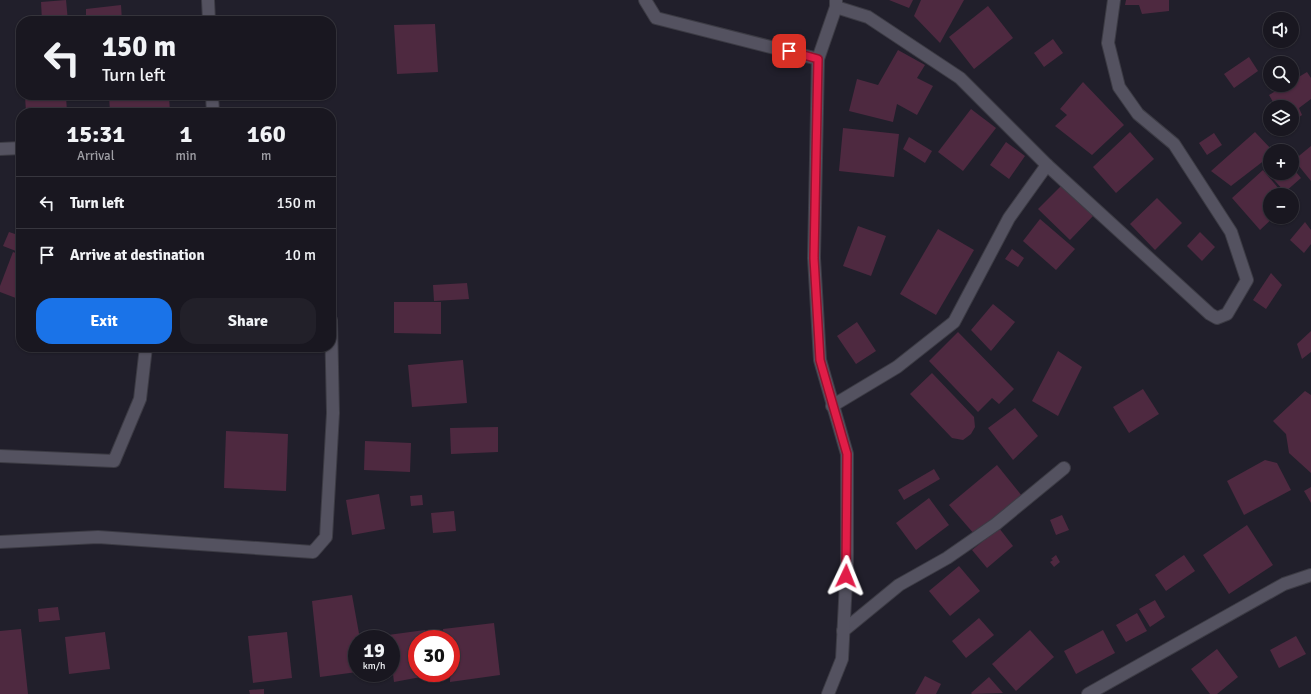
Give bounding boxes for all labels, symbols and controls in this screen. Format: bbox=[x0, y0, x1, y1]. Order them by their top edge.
map controls bbox=[1263, 12, 1299, 224]
button: sound bbox=[1263, 12, 1299, 48]
text: 150 m bbox=[102, 30, 176, 64]
icon: left bbox=[36, 32, 88, 84]
pin bbox=[772, 34, 806, 68]
icon: arrive bbox=[778, 40, 800, 62]
button: search bbox=[1263, 56, 1299, 92]
text: Turn left bbox=[102, 64, 165, 86]
button: layers bbox=[1263, 100, 1299, 136]
text: 15:31 bbox=[66, 119, 125, 149]
text: 1 bbox=[180, 119, 192, 149]
text: 160 bbox=[247, 119, 286, 149]
button: + bbox=[1263, 144, 1299, 180]
text: Arrival bbox=[77, 148, 114, 164]
text: min bbox=[176, 148, 197, 164]
text: m bbox=[261, 148, 271, 164]
button: − bbox=[1263, 188, 1299, 224]
icon: left bbox=[36, 192, 58, 214]
text: Turn left bbox=[70, 194, 124, 212]
text: 150 m bbox=[276, 194, 316, 212]
icon: arrive bbox=[36, 244, 58, 266]
text: Arrive at destination bbox=[70, 246, 205, 264]
text: 10 m bbox=[285, 246, 316, 264]
button: Exit bbox=[36, 298, 172, 344]
button: Share bbox=[180, 298, 316, 344]
position arrow bbox=[825, 555, 867, 597]
speed limit sign: 30 bbox=[408, 630, 460, 682]
text: 19 bbox=[363, 638, 385, 663]
text: km/h bbox=[363, 660, 385, 672]

